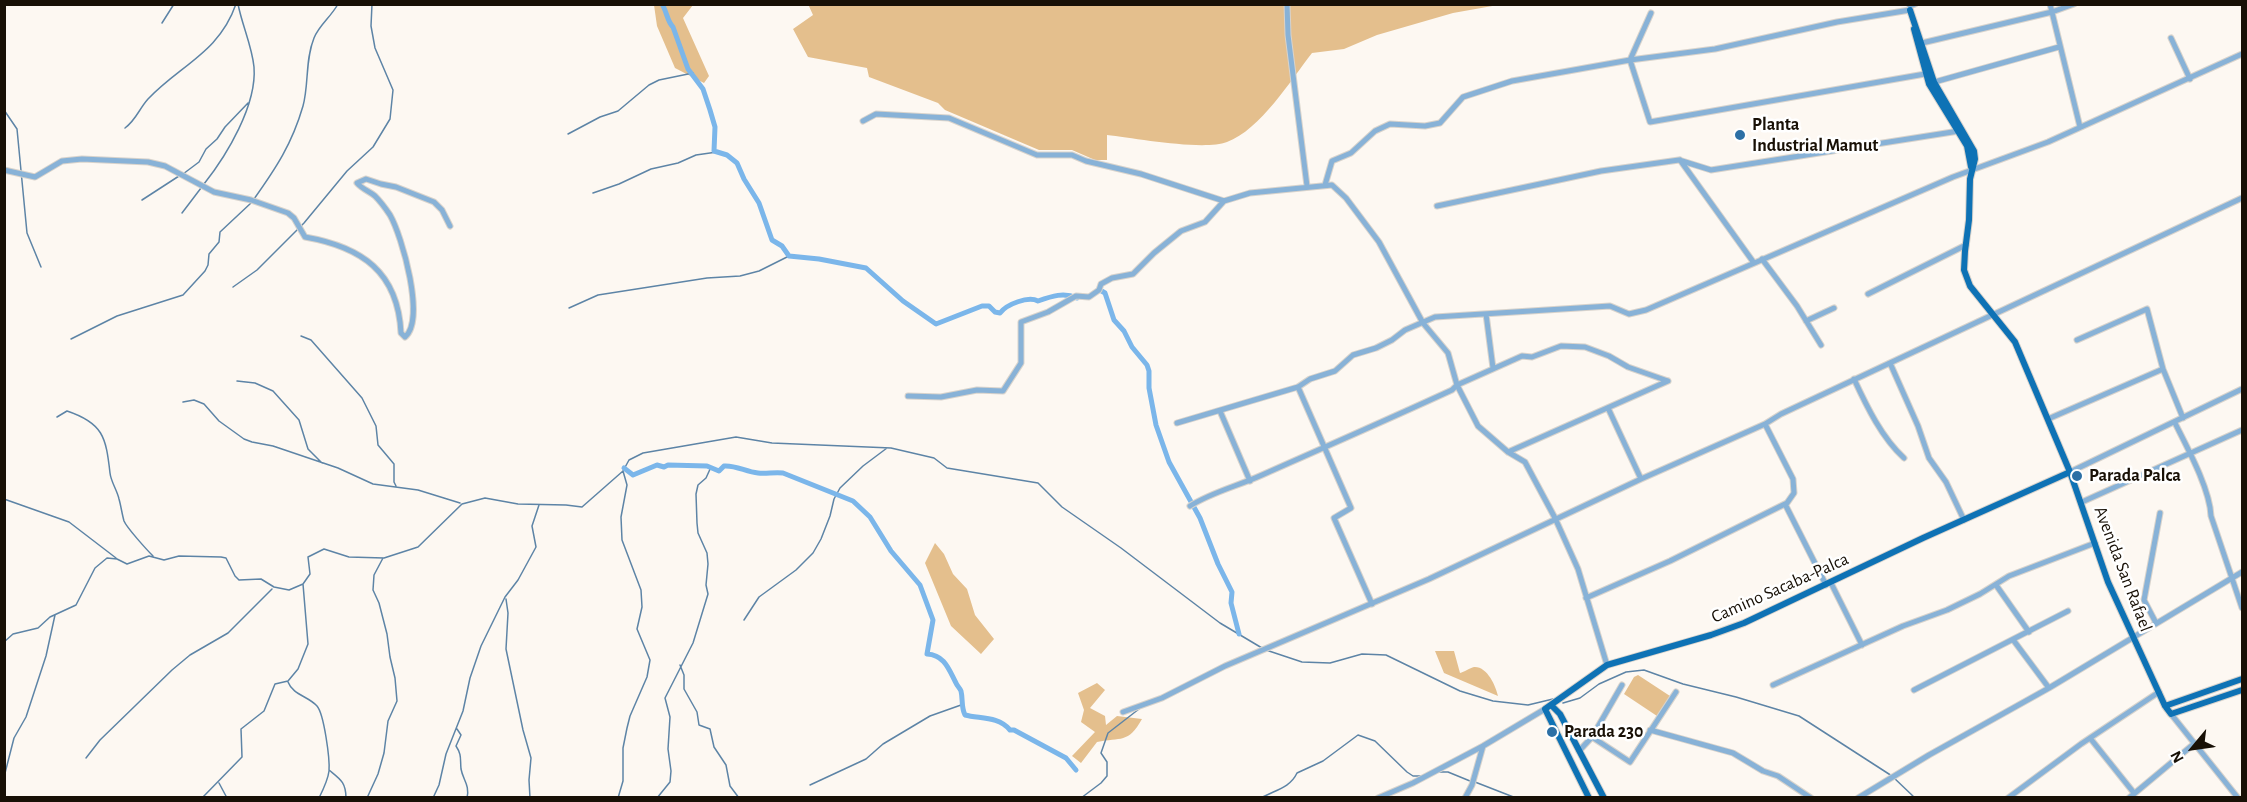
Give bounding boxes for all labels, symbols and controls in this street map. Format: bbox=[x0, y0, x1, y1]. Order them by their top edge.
place label: Planta Industrial Mamut bbox=[1752, 114, 1878, 156]
marker: Planta Industrial Mamut bbox=[1733, 128, 1747, 142]
place label: Parada Palca bbox=[2089, 465, 2181, 487]
marker: Parada Palca bbox=[2070, 469, 2084, 483]
street label: Avenida San Rafael bbox=[2089, 503, 2157, 635]
street label: Camino Sacaba-Palca bbox=[1708, 548, 1852, 628]
north arrow bbox=[2163, 718, 2223, 778]
place label: Parada 230 bbox=[1564, 721, 1643, 743]
marker: Parada 230 bbox=[1545, 725, 1559, 739]
text: N bbox=[2168, 748, 2187, 765]

